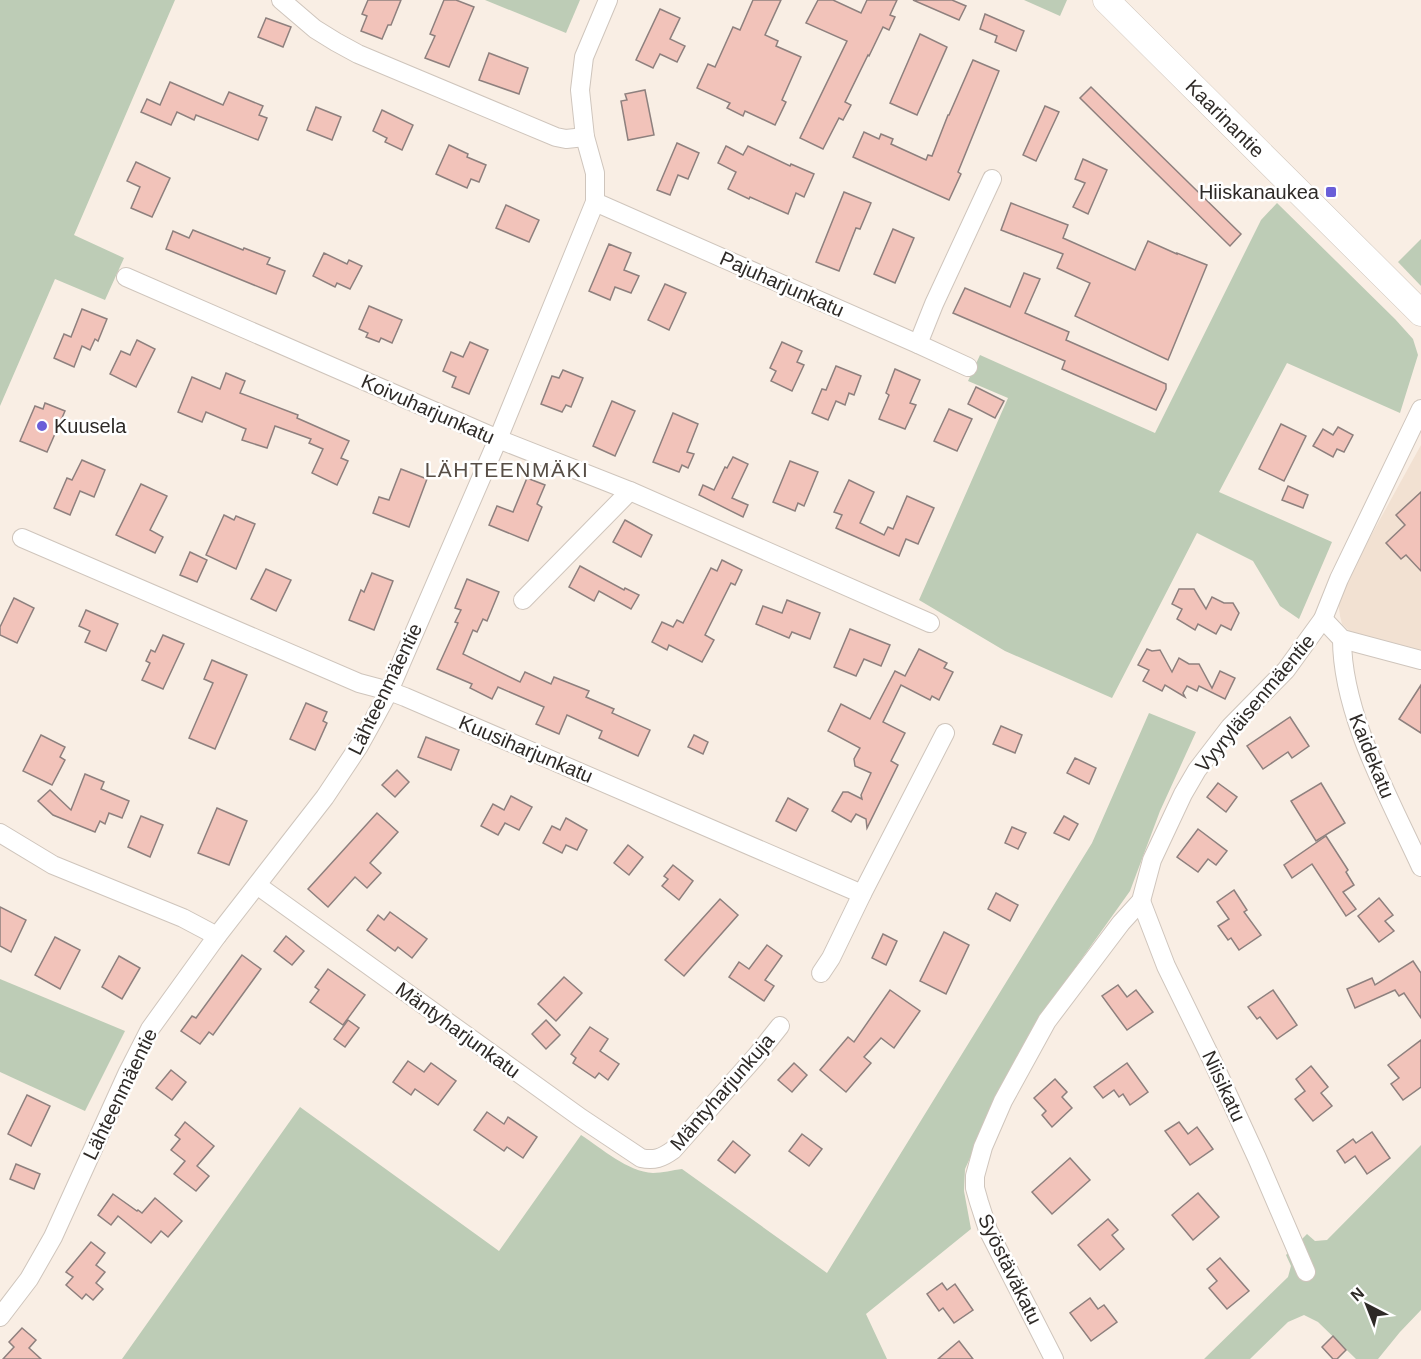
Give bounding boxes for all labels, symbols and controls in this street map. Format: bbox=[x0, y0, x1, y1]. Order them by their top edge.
street label: Kaarinantie bbox=[1182, 75, 1269, 162]
place label: Hiiskanaukea bbox=[1199, 181, 1320, 203]
marker: Hiiskanaukea bbox=[1324, 185, 1338, 199]
street label: Pajuharjunkatu bbox=[717, 247, 847, 321]
street label: Koivuharjunkatu bbox=[358, 370, 498, 448]
place label: Kuusela bbox=[54, 415, 127, 437]
marker: Kuusela bbox=[35, 419, 49, 433]
district label: LÄHTEENMÄKI bbox=[425, 458, 589, 481]
street label: Lähteenmäentie bbox=[344, 620, 426, 758]
street label: Vyyryläisenmäentie bbox=[1191, 630, 1319, 776]
street label: Kuusiharjunkatu bbox=[456, 711, 596, 787]
street label: Kaidekatu bbox=[1345, 711, 1399, 801]
street label: Mäntyharjunkatu bbox=[392, 978, 524, 1082]
street label: Lähteenmäentie bbox=[79, 1025, 161, 1163]
street label: Mäntyharjunkuja bbox=[666, 1029, 779, 1155]
street label: Niisikatu bbox=[1198, 1047, 1250, 1125]
street label: Syöstäväkatu bbox=[974, 1210, 1046, 1328]
north arrow bbox=[1337, 1275, 1397, 1335]
text: N bbox=[1347, 1284, 1367, 1304]

